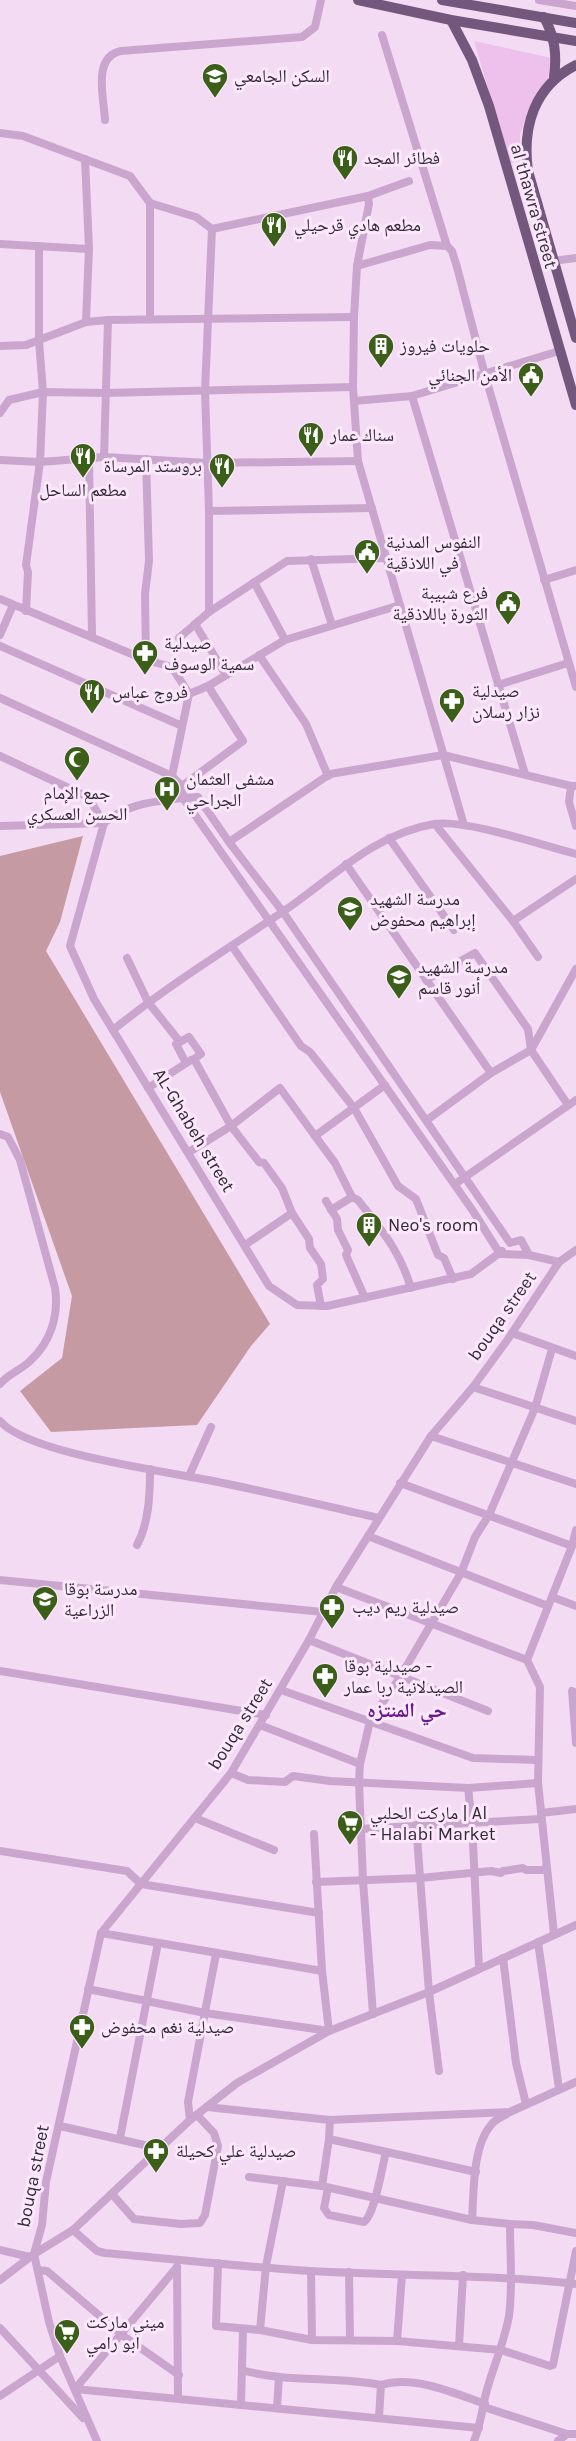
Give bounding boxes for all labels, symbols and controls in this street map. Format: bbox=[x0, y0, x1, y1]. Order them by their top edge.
school or university icon: السكن الجامعي bbox=[200, 61, 230, 99]
place label: السكن الجامعي bbox=[234, 65, 330, 91]
street label: al thawra street bbox=[506, 141, 562, 271]
restaurant icon: فطائر المجد bbox=[330, 143, 360, 181]
place label: فطائر المجد bbox=[364, 147, 440, 169]
restaurant icon: مطعم هادي قرحيلي bbox=[259, 210, 289, 248]
place label: مطعم هادي قرحيلي bbox=[294, 214, 421, 240]
building icon: حلويات فيروز bbox=[366, 331, 396, 369]
place label: حلويات فيروز bbox=[399, 335, 490, 357]
public building icon: الأمن الجنائي bbox=[516, 360, 546, 398]
place label: الأمن الجنائي bbox=[428, 364, 512, 390]
restaurant icon: سناك عمار bbox=[296, 420, 326, 458]
place label: سناك عمار bbox=[329, 424, 394, 446]
restaurant icon: مطعم الساحل bbox=[68, 441, 98, 479]
restaurant icon: بروستد المرساة bbox=[207, 451, 237, 489]
place label: بروستد المرساة bbox=[104, 455, 202, 477]
place label: مطعم الساحل bbox=[39, 479, 127, 502]
place label: النفوس المدنية في اللاذقية bbox=[386, 531, 481, 578]
public building icon: النفوس المدنية في اللاذقية bbox=[352, 537, 382, 575]
place label: فرع شبيبة الثورة باللاذقية bbox=[393, 582, 488, 625]
public building icon: فرع شبيبة الثورة باللاذقية bbox=[493, 588, 523, 626]
place label: صيدلية سمية الوسوف bbox=[164, 632, 254, 675]
pharmacy icon: صيدلية سمية الوسوف bbox=[130, 638, 160, 676]
restaurant icon: فروج عباس bbox=[77, 677, 107, 715]
place label: صيدلية نزار رسلان bbox=[472, 680, 540, 723]
place label: فروج عباس bbox=[112, 681, 188, 704]
pharmacy icon: صيدلية نزار رسلان bbox=[437, 686, 467, 724]
mosque icon: جمع الإمام الحسن العسكري bbox=[62, 744, 92, 782]
place label: مشفى العثمان الجراحي bbox=[186, 768, 274, 815]
hospital icon: مشفى العثمان الجراحي bbox=[152, 774, 182, 812]
place label: جمع الإمام الحسن العسكري bbox=[27, 782, 127, 829]
place label: مدرسة الشهيد إبراهيم محفوض bbox=[370, 888, 476, 932]
school or university icon: مدرسة الشهيد إبراهيم محفوض bbox=[335, 894, 365, 932]
place label: مدرسة الشهيد أنور قاسم bbox=[418, 956, 508, 1000]
school or university icon: مدرسة الشهيد أنور قاسم bbox=[384, 962, 414, 1000]
street label: AL-Ghabeh street bbox=[148, 1064, 240, 1196]
building icon: Neo's room bbox=[354, 1210, 384, 1248]
place label: Neo's room bbox=[388, 1214, 479, 1236]
street label: bouqa street bbox=[463, 1267, 541, 1365]
place label: مدرسة بوقا الزراعية bbox=[64, 1578, 137, 1621]
school or university icon: مدرسة بوقا الزراعية bbox=[30, 1584, 60, 1622]
pharmacy icon: صيدلية ريم ديب bbox=[317, 1592, 347, 1630]
place label: صيدلية ريم ديب bbox=[352, 1596, 459, 1619]
place label: صيدلية بوقا - الصيدلانية ربا عمار bbox=[343, 1655, 463, 1698]
pharmacy icon: صيدلية بوقا - الصيدلانية ربا عمار bbox=[310, 1661, 340, 1699]
street label: bouqa street bbox=[203, 1674, 277, 1774]
district label: حي المنتزه bbox=[367, 1699, 447, 1726]
place label: ماركت الحلبي | Al - Halabi Market bbox=[370, 1802, 496, 1845]
supermarket icon: ماركت الحلبي | Al - Halabi Market bbox=[335, 1808, 365, 1846]
pharmacy icon: صيدلية نغم محفوض bbox=[67, 2012, 97, 2050]
place label: صيدلية نغم محفوض bbox=[101, 2016, 234, 2039]
street label: bouqa street bbox=[12, 2123, 54, 2229]
pharmacy icon: صيدلية علي كحيلة bbox=[141, 2136, 171, 2174]
place label: صيدلية علي كحيلة bbox=[176, 2140, 297, 2166]
place label: ميني ماركت ابو رامي bbox=[86, 2311, 164, 2358]
supermarket icon: ميني ماركت ابو رامي bbox=[52, 2317, 82, 2355]

